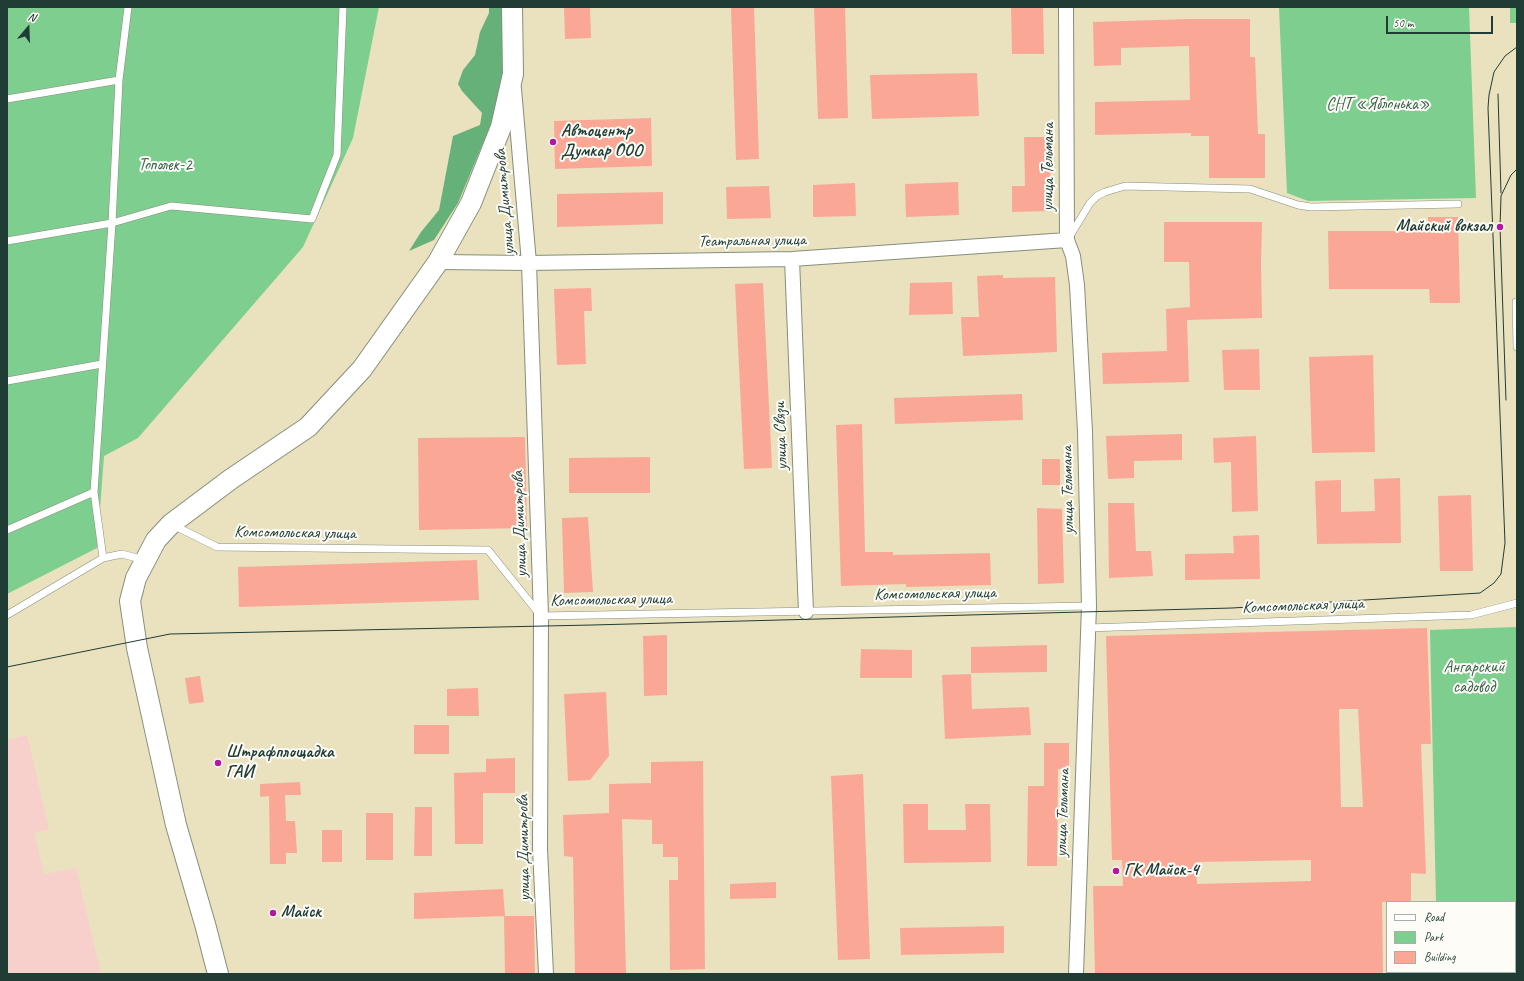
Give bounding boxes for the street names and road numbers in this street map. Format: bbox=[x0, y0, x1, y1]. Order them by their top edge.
street label: улица Тельмана bbox=[1039, 123, 1059, 211]
street label: улица Димитрова bbox=[490, 148, 520, 256]
street label: Театральная улица bbox=[698, 230, 806, 252]
street label: улица Связи bbox=[770, 402, 792, 470]
street label: улица Тельмана bbox=[1057, 446, 1079, 534]
street label: улица Димитрова bbox=[508, 470, 532, 578]
street label: Комсомольская улица bbox=[234, 522, 356, 544]
street label: Комсомольская улица bbox=[874, 583, 996, 605]
street label: Комсомольская улица bbox=[550, 589, 672, 611]
street label: Комсомольская улица bbox=[1242, 594, 1364, 618]
street label: улица Тельмана bbox=[1051, 769, 1075, 857]
street label: улица Димитрова bbox=[513, 794, 535, 902]

